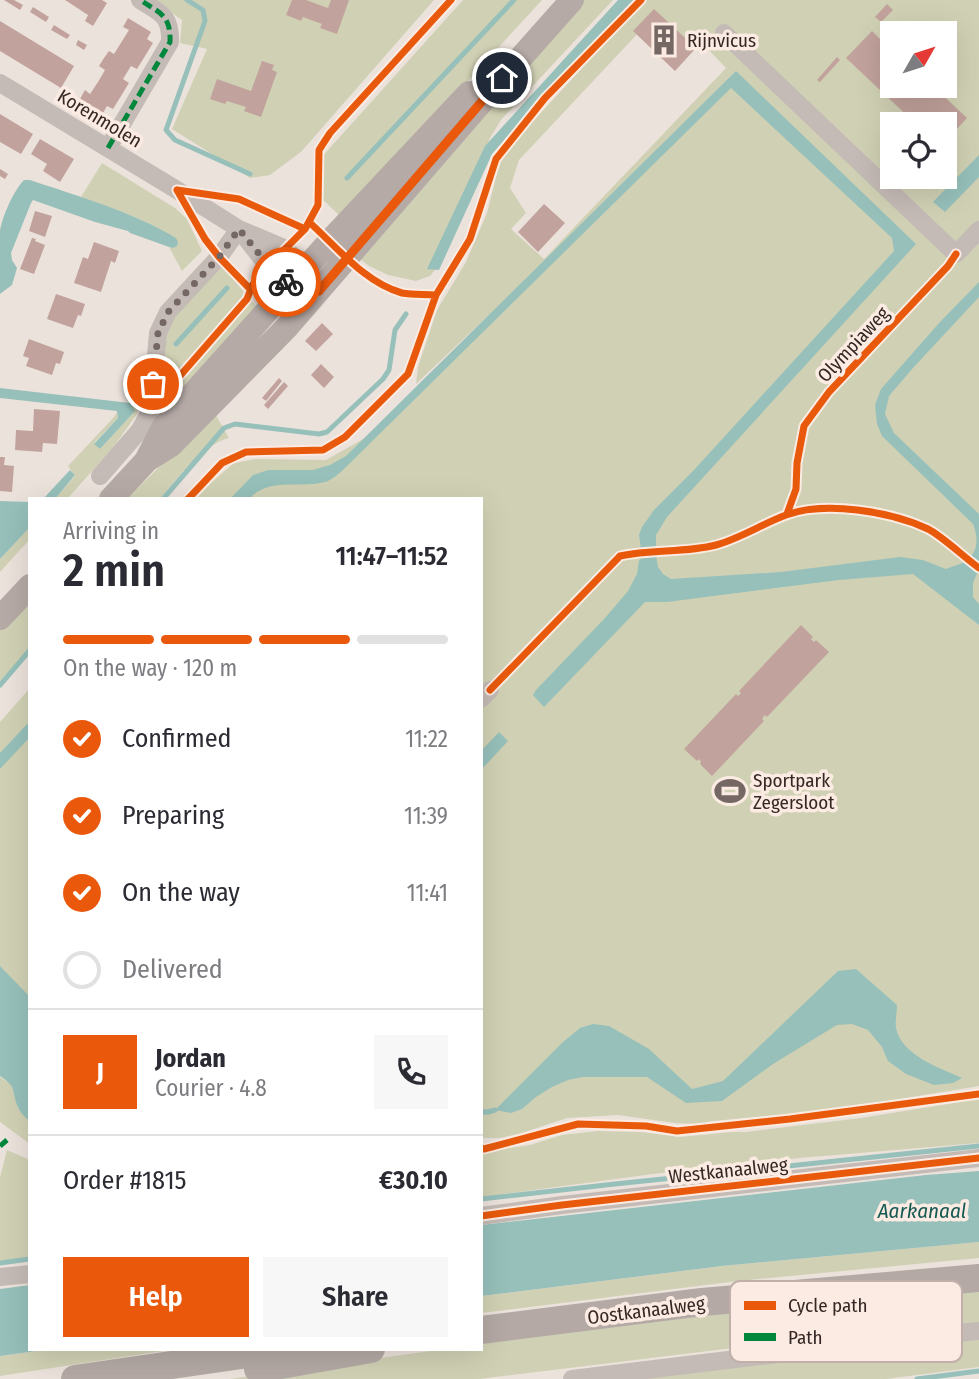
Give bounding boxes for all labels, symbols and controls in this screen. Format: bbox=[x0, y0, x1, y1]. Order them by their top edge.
north arrow bbox=[880, 21, 957, 98]
map controls bbox=[880, 21, 957, 189]
building icon: Rijnvicus bbox=[647, 23, 681, 57]
place label: Rijnvicus bbox=[687, 29, 756, 52]
pin bbox=[472, 48, 532, 108]
icon: home bbox=[483, 59, 521, 97]
street label: Korenmolen bbox=[53, 84, 146, 153]
button: locate bbox=[880, 112, 957, 189]
courier bbox=[251, 247, 321, 317]
icon: bike bbox=[267, 263, 305, 301]
street label: Olympiaweg bbox=[813, 302, 894, 387]
pin bbox=[123, 354, 183, 414]
icon: bag bbox=[134, 365, 172, 403]
text: Arriving in bbox=[63, 517, 159, 545]
text: 11:47–11:52 bbox=[335, 541, 448, 572]
text: 2 min bbox=[63, 543, 165, 598]
text: On the way · 120 m bbox=[63, 654, 237, 682]
icon: check bbox=[63, 720, 101, 758]
text: Confirmed bbox=[122, 723, 232, 754]
text: 11:22 bbox=[405, 725, 448, 753]
place label: Sportpark Zegersloot bbox=[753, 769, 835, 814]
sports icon: Sportpark Zegersloot bbox=[713, 774, 747, 808]
icon: check bbox=[63, 797, 101, 835]
text: Preparing bbox=[122, 800, 224, 831]
text: 11:39 bbox=[404, 802, 448, 830]
icon: check bbox=[63, 874, 101, 912]
text: On the way bbox=[122, 877, 240, 908]
text: 11:41 bbox=[407, 879, 448, 907]
text: Delivered bbox=[122, 954, 223, 985]
button: phone bbox=[374, 1035, 448, 1109]
text: Jordan bbox=[155, 1043, 226, 1074]
text: J bbox=[96, 1057, 104, 1088]
text: Courier · 4.8 bbox=[155, 1074, 267, 1102]
street label: Westkanaalweg bbox=[667, 1153, 789, 1188]
text: Order #1815 bbox=[63, 1165, 186, 1196]
text: €30.10 bbox=[379, 1165, 448, 1196]
water label: Aarkanaal bbox=[877, 1198, 966, 1224]
button: Help bbox=[63, 1257, 249, 1337]
button: Share bbox=[263, 1257, 448, 1337]
legend bbox=[730, 1281, 962, 1362]
street label: Oostkanaalweg bbox=[586, 1292, 706, 1329]
text: Cycle path bbox=[788, 1294, 867, 1317]
text: Path bbox=[788, 1326, 823, 1349]

